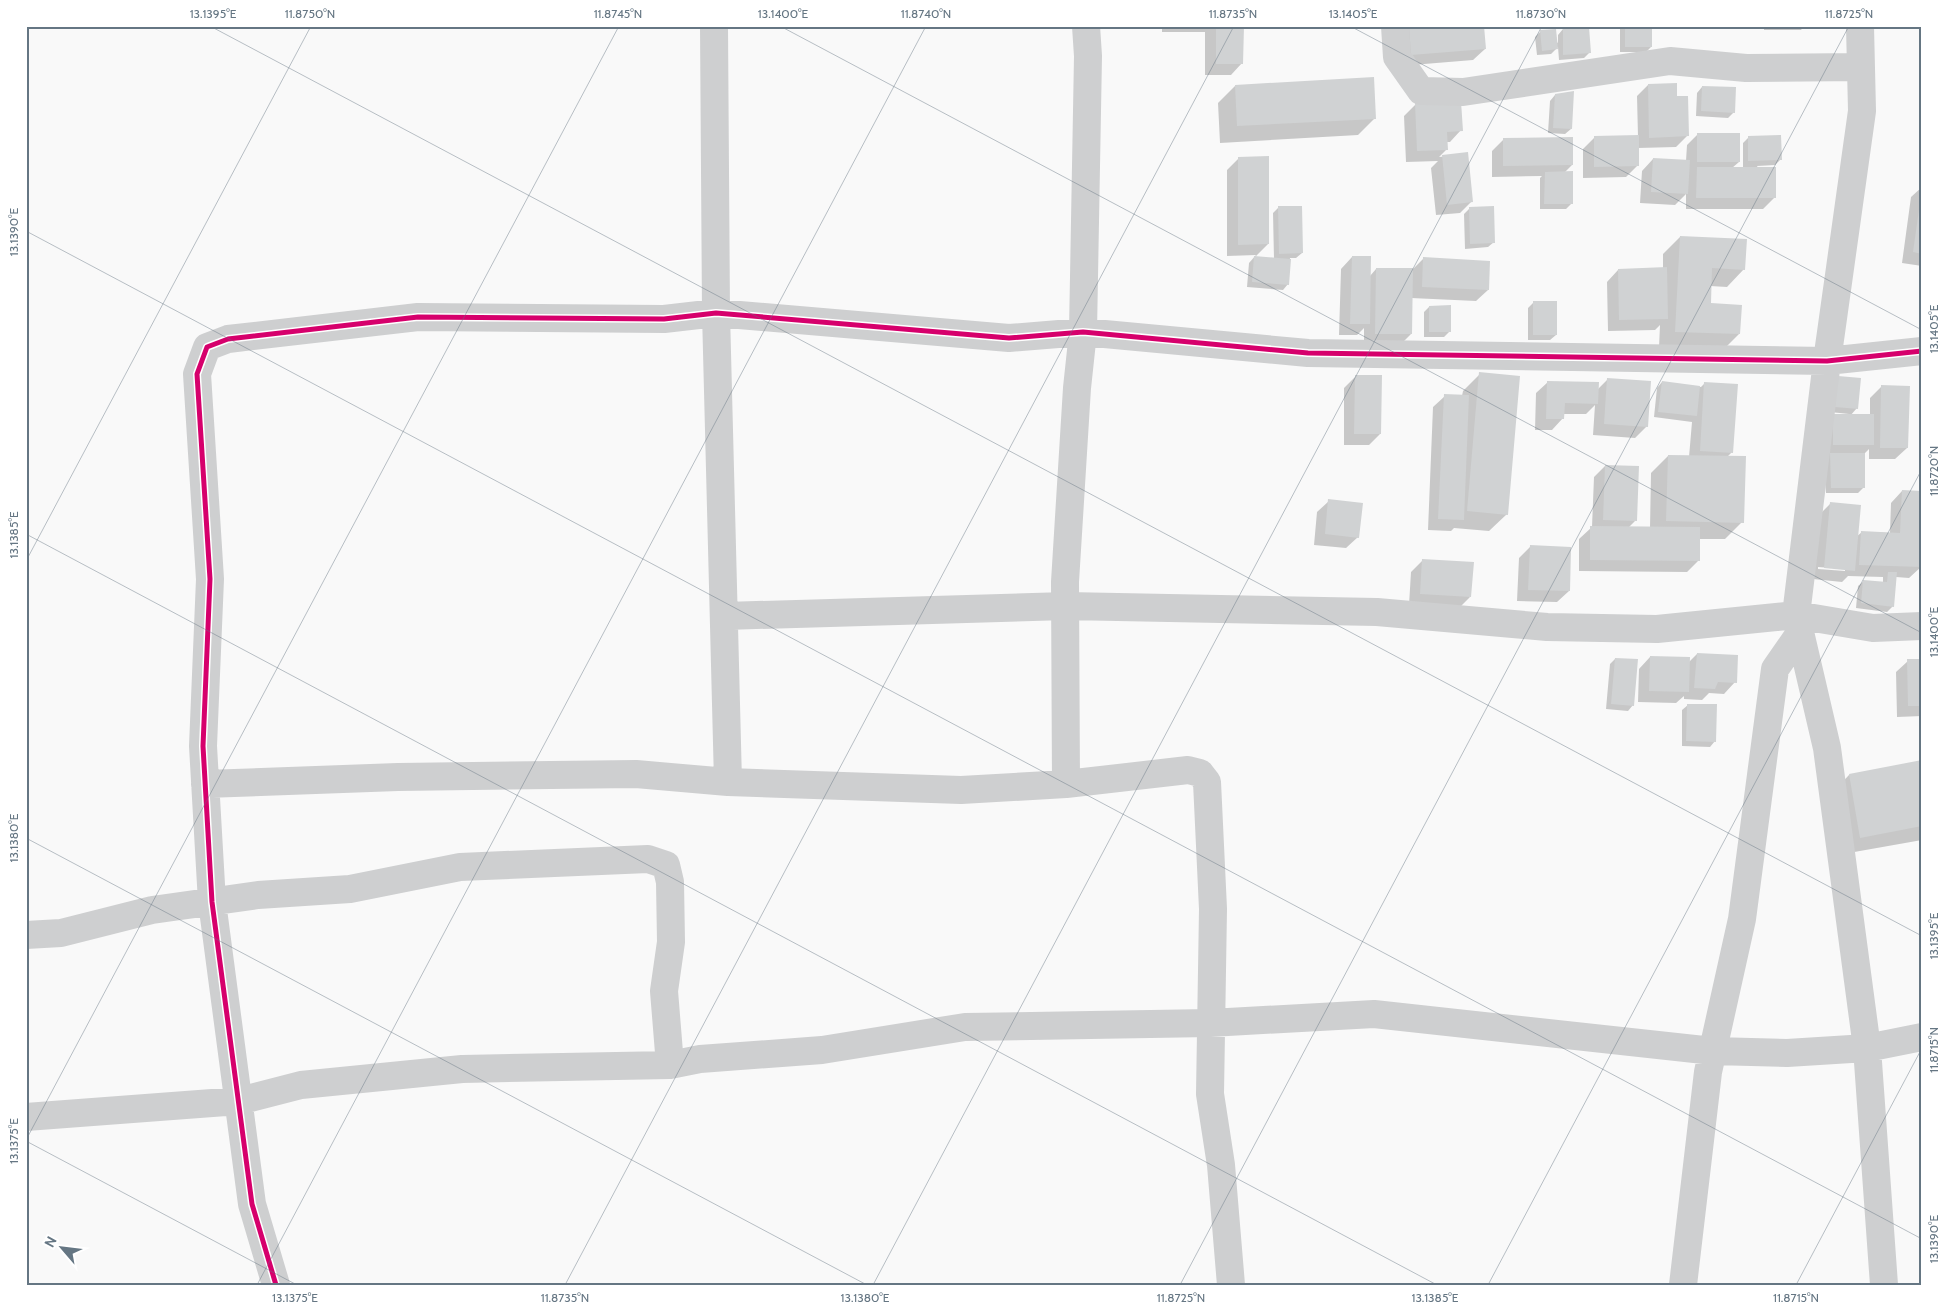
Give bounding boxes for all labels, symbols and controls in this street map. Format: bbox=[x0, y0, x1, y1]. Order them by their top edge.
text: 13.1395°E bbox=[190, 6, 237, 21]
text: 11.8750°N bbox=[285, 6, 335, 21]
text: 11.8745°N bbox=[594, 6, 642, 21]
text: 13.1400°E bbox=[758, 6, 809, 21]
text: 11.8740°N bbox=[901, 6, 951, 21]
text: 11.8735°N bbox=[1209, 6, 1257, 21]
text: 13.1405°E bbox=[1329, 6, 1378, 21]
text: 11.8730°N bbox=[1516, 6, 1566, 21]
text: 11.8725°N bbox=[1825, 6, 1873, 21]
text: 13.1390°E bbox=[6, 207, 21, 256]
text: 13.1405°E bbox=[1926, 304, 1941, 353]
text: 11.8720°N bbox=[1926, 446, 1941, 496]
text: 13.1385°E bbox=[6, 511, 21, 559]
text: 13.1400°E bbox=[1926, 606, 1941, 657]
text: 13.1380°E bbox=[6, 813, 21, 862]
text: 13.1395°E bbox=[1926, 912, 1941, 959]
text: 11.8715°N bbox=[1926, 1027, 1941, 1073]
text: 13.1375°E bbox=[6, 1118, 21, 1164]
text: 13.1390°E bbox=[1926, 1214, 1941, 1263]
north arrow bbox=[38, 1224, 88, 1274]
text: N bbox=[40, 1233, 61, 1250]
text: 13.1375°E bbox=[272, 1290, 318, 1305]
text: 11.8735°N bbox=[541, 1290, 589, 1305]
text: 13.1380°E bbox=[841, 1290, 890, 1305]
text: 11.8725°N bbox=[1157, 1290, 1205, 1305]
text: 13.1385°E bbox=[1411, 1290, 1459, 1305]
text: 11.8715°N bbox=[1773, 1290, 1819, 1305]

